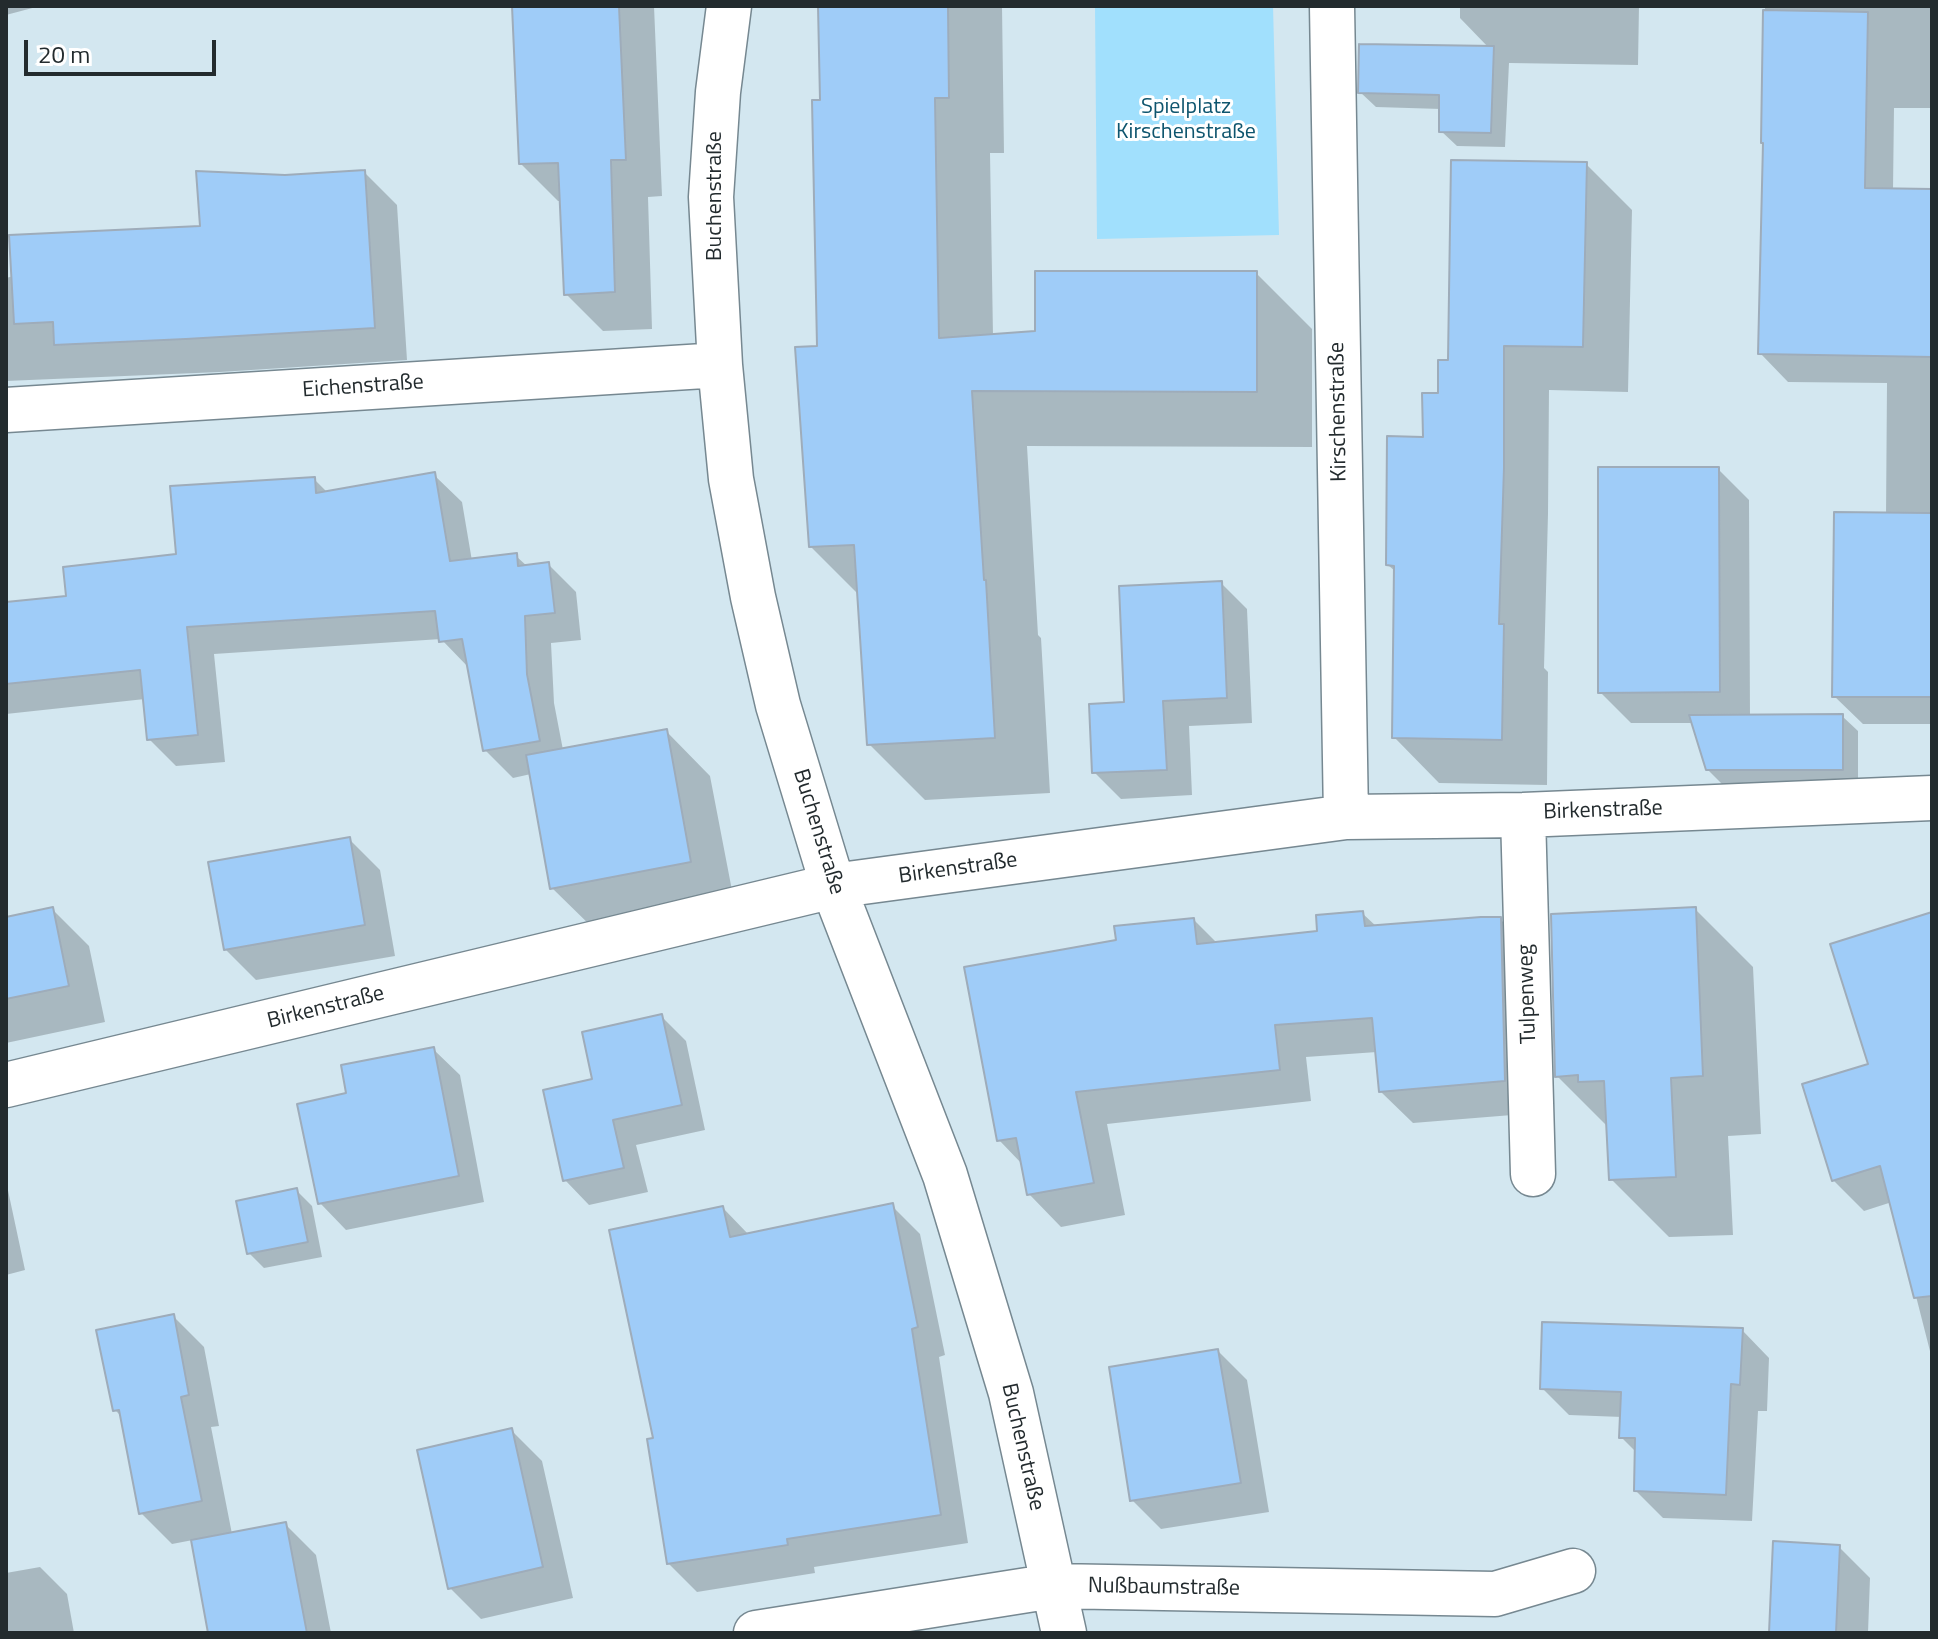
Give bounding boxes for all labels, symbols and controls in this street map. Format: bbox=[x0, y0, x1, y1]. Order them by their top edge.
scale bar bbox=[28, 24, 220, 74]
text: 20 m bbox=[38, 36, 90, 72]
park label: Spielplatz Kirschenstraße bbox=[1116, 95, 1256, 146]
street label: Buchenstraße bbox=[703, 131, 729, 261]
street label: Kirschenstraße bbox=[1325, 342, 1353, 482]
street label: Eichenstraße bbox=[301, 370, 425, 404]
street label: Buchenstraße bbox=[786, 766, 850, 898]
street label: Birkenstraße bbox=[1543, 796, 1663, 826]
street label: Birkenstraße bbox=[897, 848, 1019, 890]
street label: Tulpenweg bbox=[1513, 944, 1543, 1044]
street label: Birkenstraße bbox=[265, 981, 387, 1035]
street label: Buchenstraße bbox=[995, 1381, 1049, 1513]
street label: Nußbaumstraße bbox=[1088, 1573, 1240, 1603]

